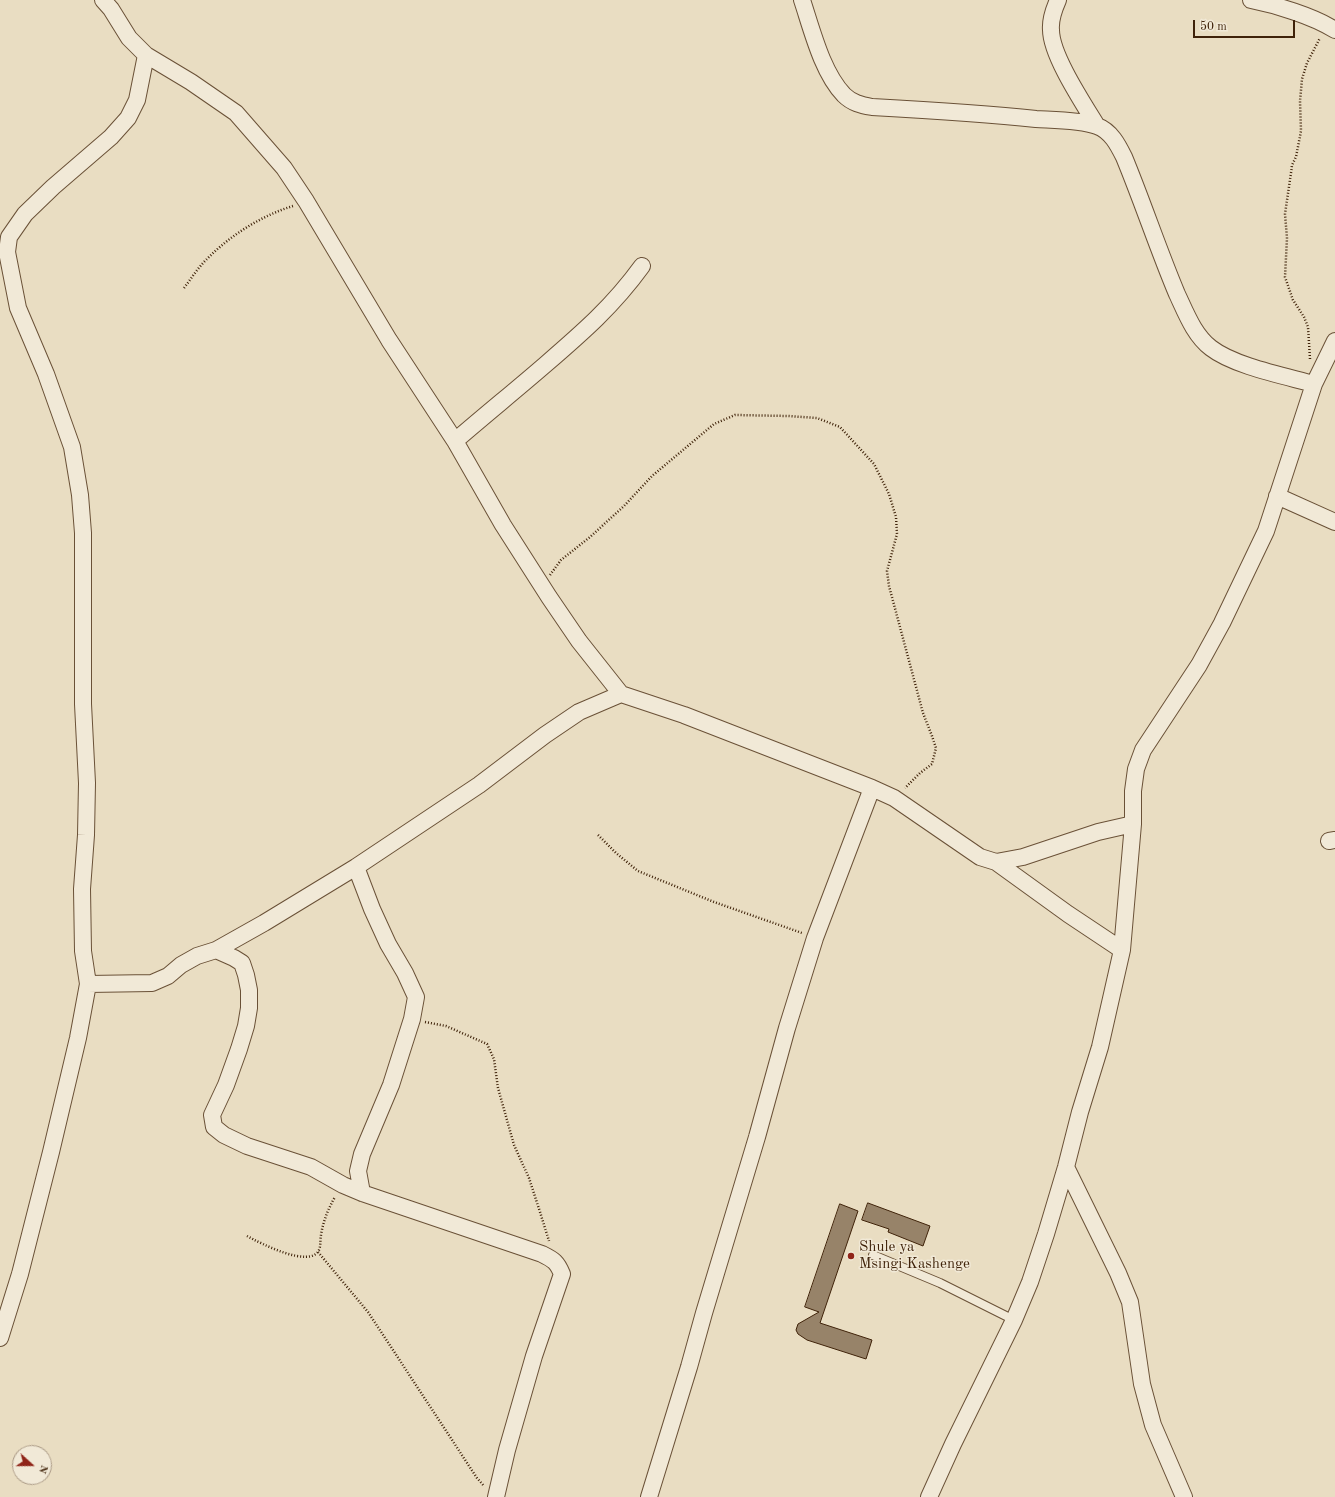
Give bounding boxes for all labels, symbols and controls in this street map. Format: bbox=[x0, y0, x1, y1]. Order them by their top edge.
scale bar bbox=[1195, 12, 1297, 38]
text: 50 m bbox=[1200, 21, 1227, 33]
place label: Shule ya Msingi Kashenge bbox=[859, 1238, 970, 1273]
marker: Shule ya Msingi Kashenge bbox=[846, 1251, 856, 1261]
north arrow bbox=[12, 1445, 52, 1485]
text: N bbox=[36, 1463, 49, 1475]

